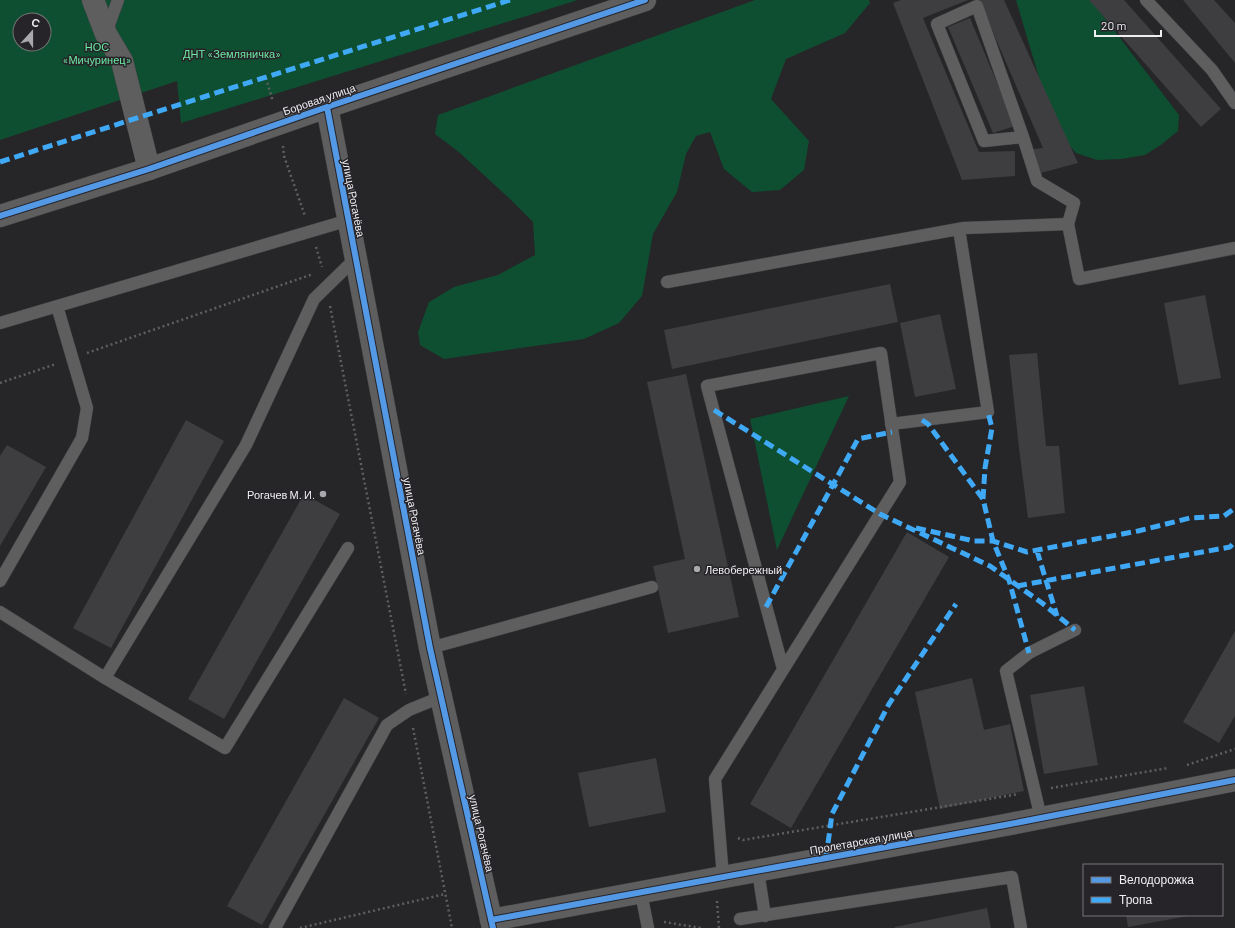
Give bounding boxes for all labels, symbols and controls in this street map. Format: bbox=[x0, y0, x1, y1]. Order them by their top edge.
north arrow bbox=[12, 12, 52, 52]
scale bar bbox=[1095, 12, 1161, 38]
text: С bbox=[30, 15, 42, 30]
text: 20 m bbox=[1101, 18, 1127, 32]
park label: НОС «Мичуринец» bbox=[62, 40, 132, 66]
park label: ДНТ «Земляничка» bbox=[183, 47, 281, 60]
street label: Боровая улица bbox=[281, 80, 358, 117]
street label: улица Рогачёва bbox=[340, 158, 368, 239]
street label: улица Рогачёва bbox=[401, 476, 429, 557]
place label: Рогачев М. И. bbox=[247, 488, 315, 501]
marker: Рогачев М. И. bbox=[318, 489, 328, 499]
place label: Левобережный bbox=[705, 563, 782, 576]
marker: Левобережный bbox=[692, 564, 702, 574]
street label: улица Рогачёва bbox=[467, 793, 497, 874]
street label: Пролетарская улица bbox=[809, 825, 914, 856]
legend bbox=[1083, 864, 1223, 916]
text: Велодорожка bbox=[1119, 872, 1194, 887]
text: Тропа bbox=[1119, 892, 1153, 907]

